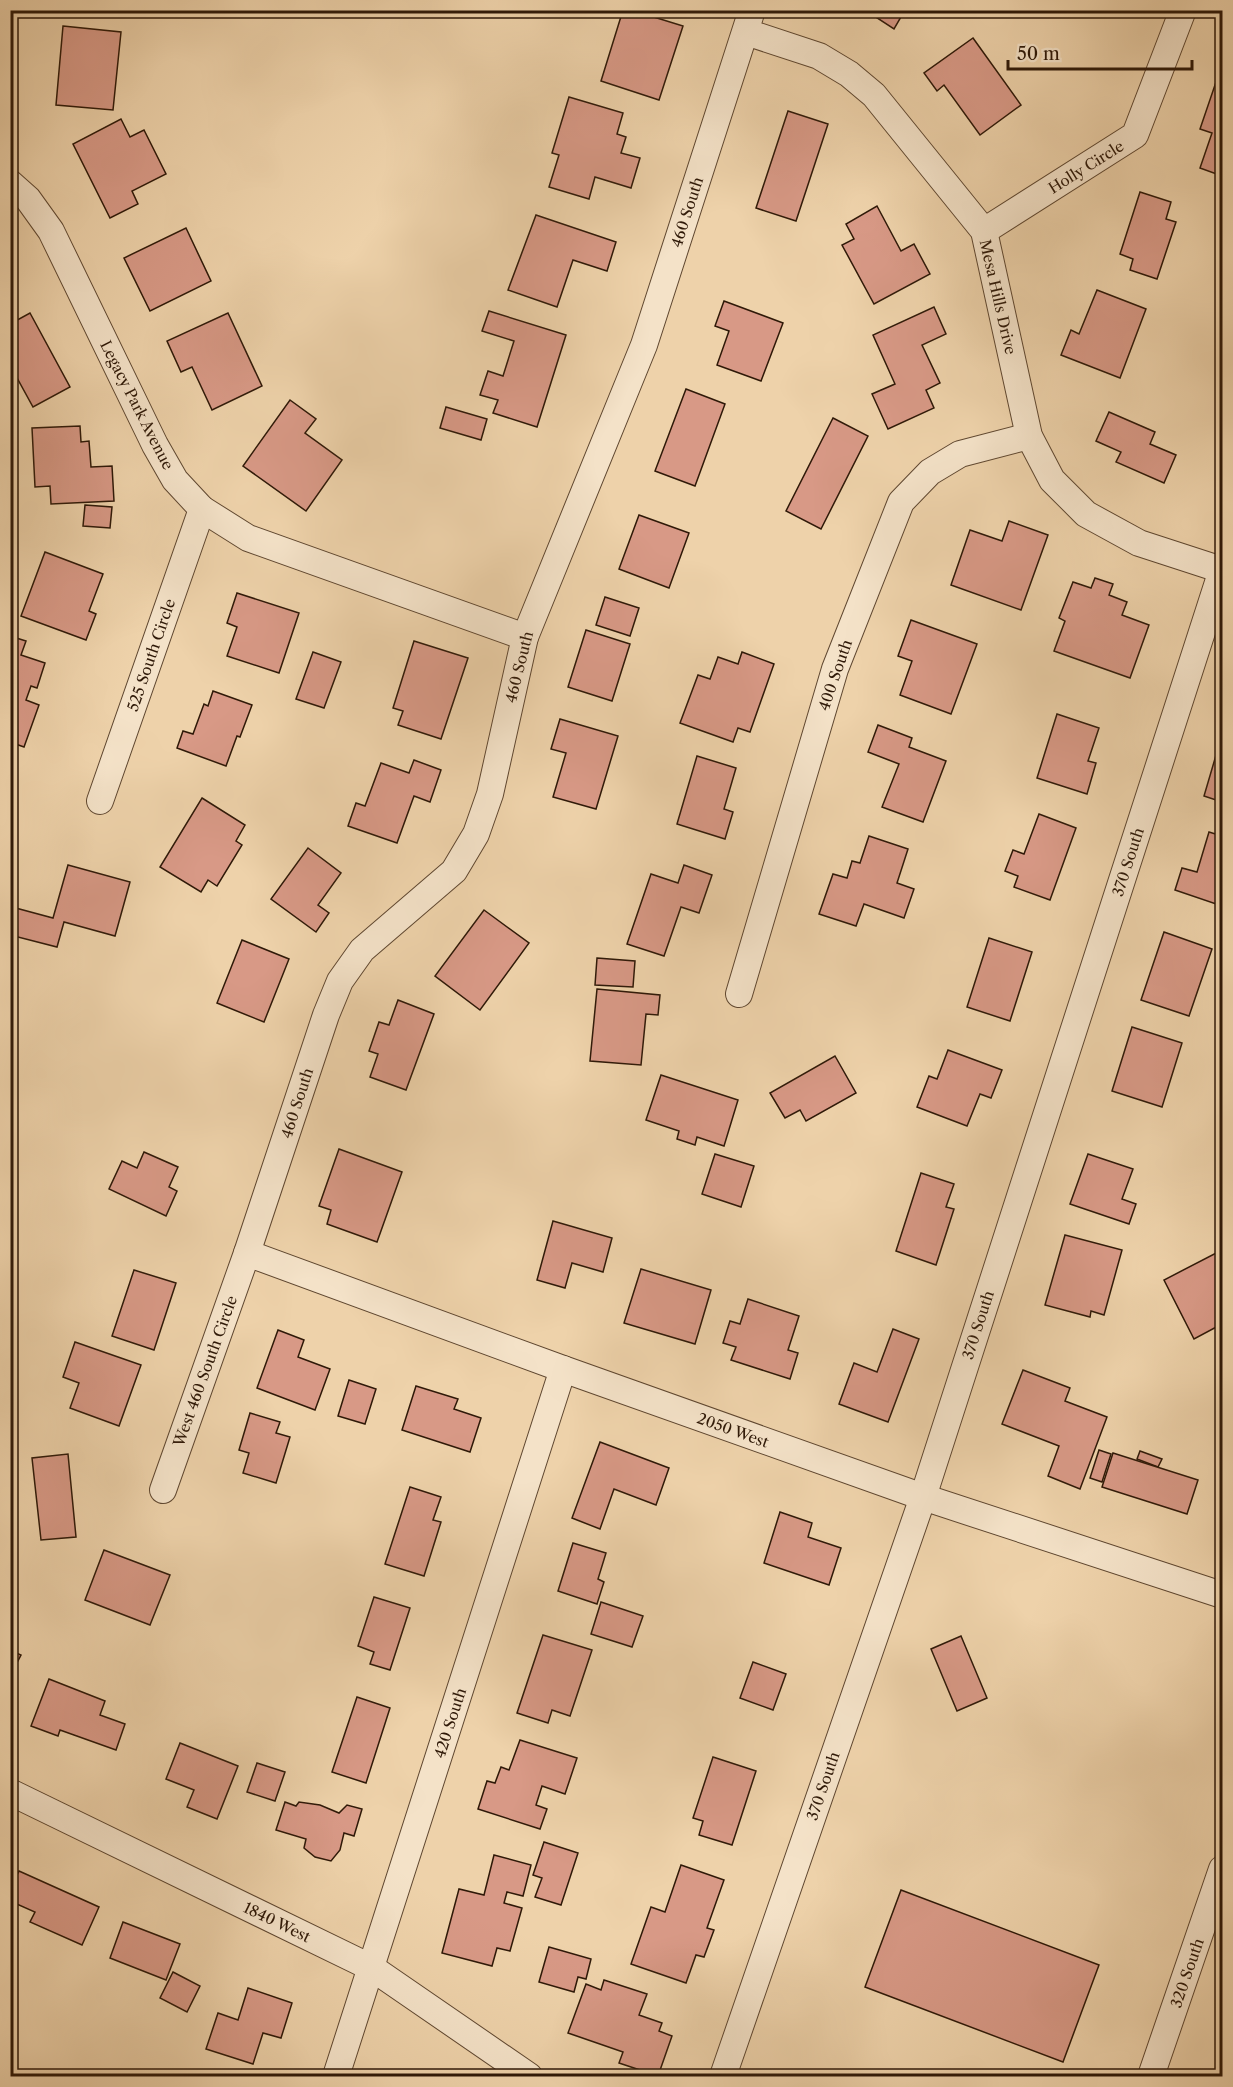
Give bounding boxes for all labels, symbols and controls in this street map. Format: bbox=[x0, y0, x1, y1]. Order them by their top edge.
scale bar bbox=[1008, 33, 1192, 71]
text: 50 m bbox=[1017, 43, 1060, 65]
street label: Holly Circle bbox=[1045, 136, 1127, 198]
street label: 460 South bbox=[667, 174, 708, 250]
street label: Mesa Hills Drive bbox=[976, 238, 1020, 356]
street label: Legacy Park Avenue bbox=[96, 337, 178, 473]
street label: 525 South Circle bbox=[123, 596, 179, 714]
street label: 460 South bbox=[501, 629, 537, 705]
street label: 400 South bbox=[814, 636, 856, 713]
street label: 370 South bbox=[1108, 825, 1148, 899]
street label: 460 South bbox=[277, 1065, 318, 1141]
street label: 370 South bbox=[958, 1288, 998, 1362]
street label: West 460 South Circle bbox=[168, 1293, 241, 1450]
street label: 2050 West bbox=[695, 1408, 772, 1452]
street label: 420 South bbox=[430, 1685, 470, 1761]
street label: 370 South bbox=[802, 1749, 844, 1823]
street label: 1840 West bbox=[240, 1898, 314, 1947]
street label: 320 South bbox=[1166, 1935, 1208, 2010]

